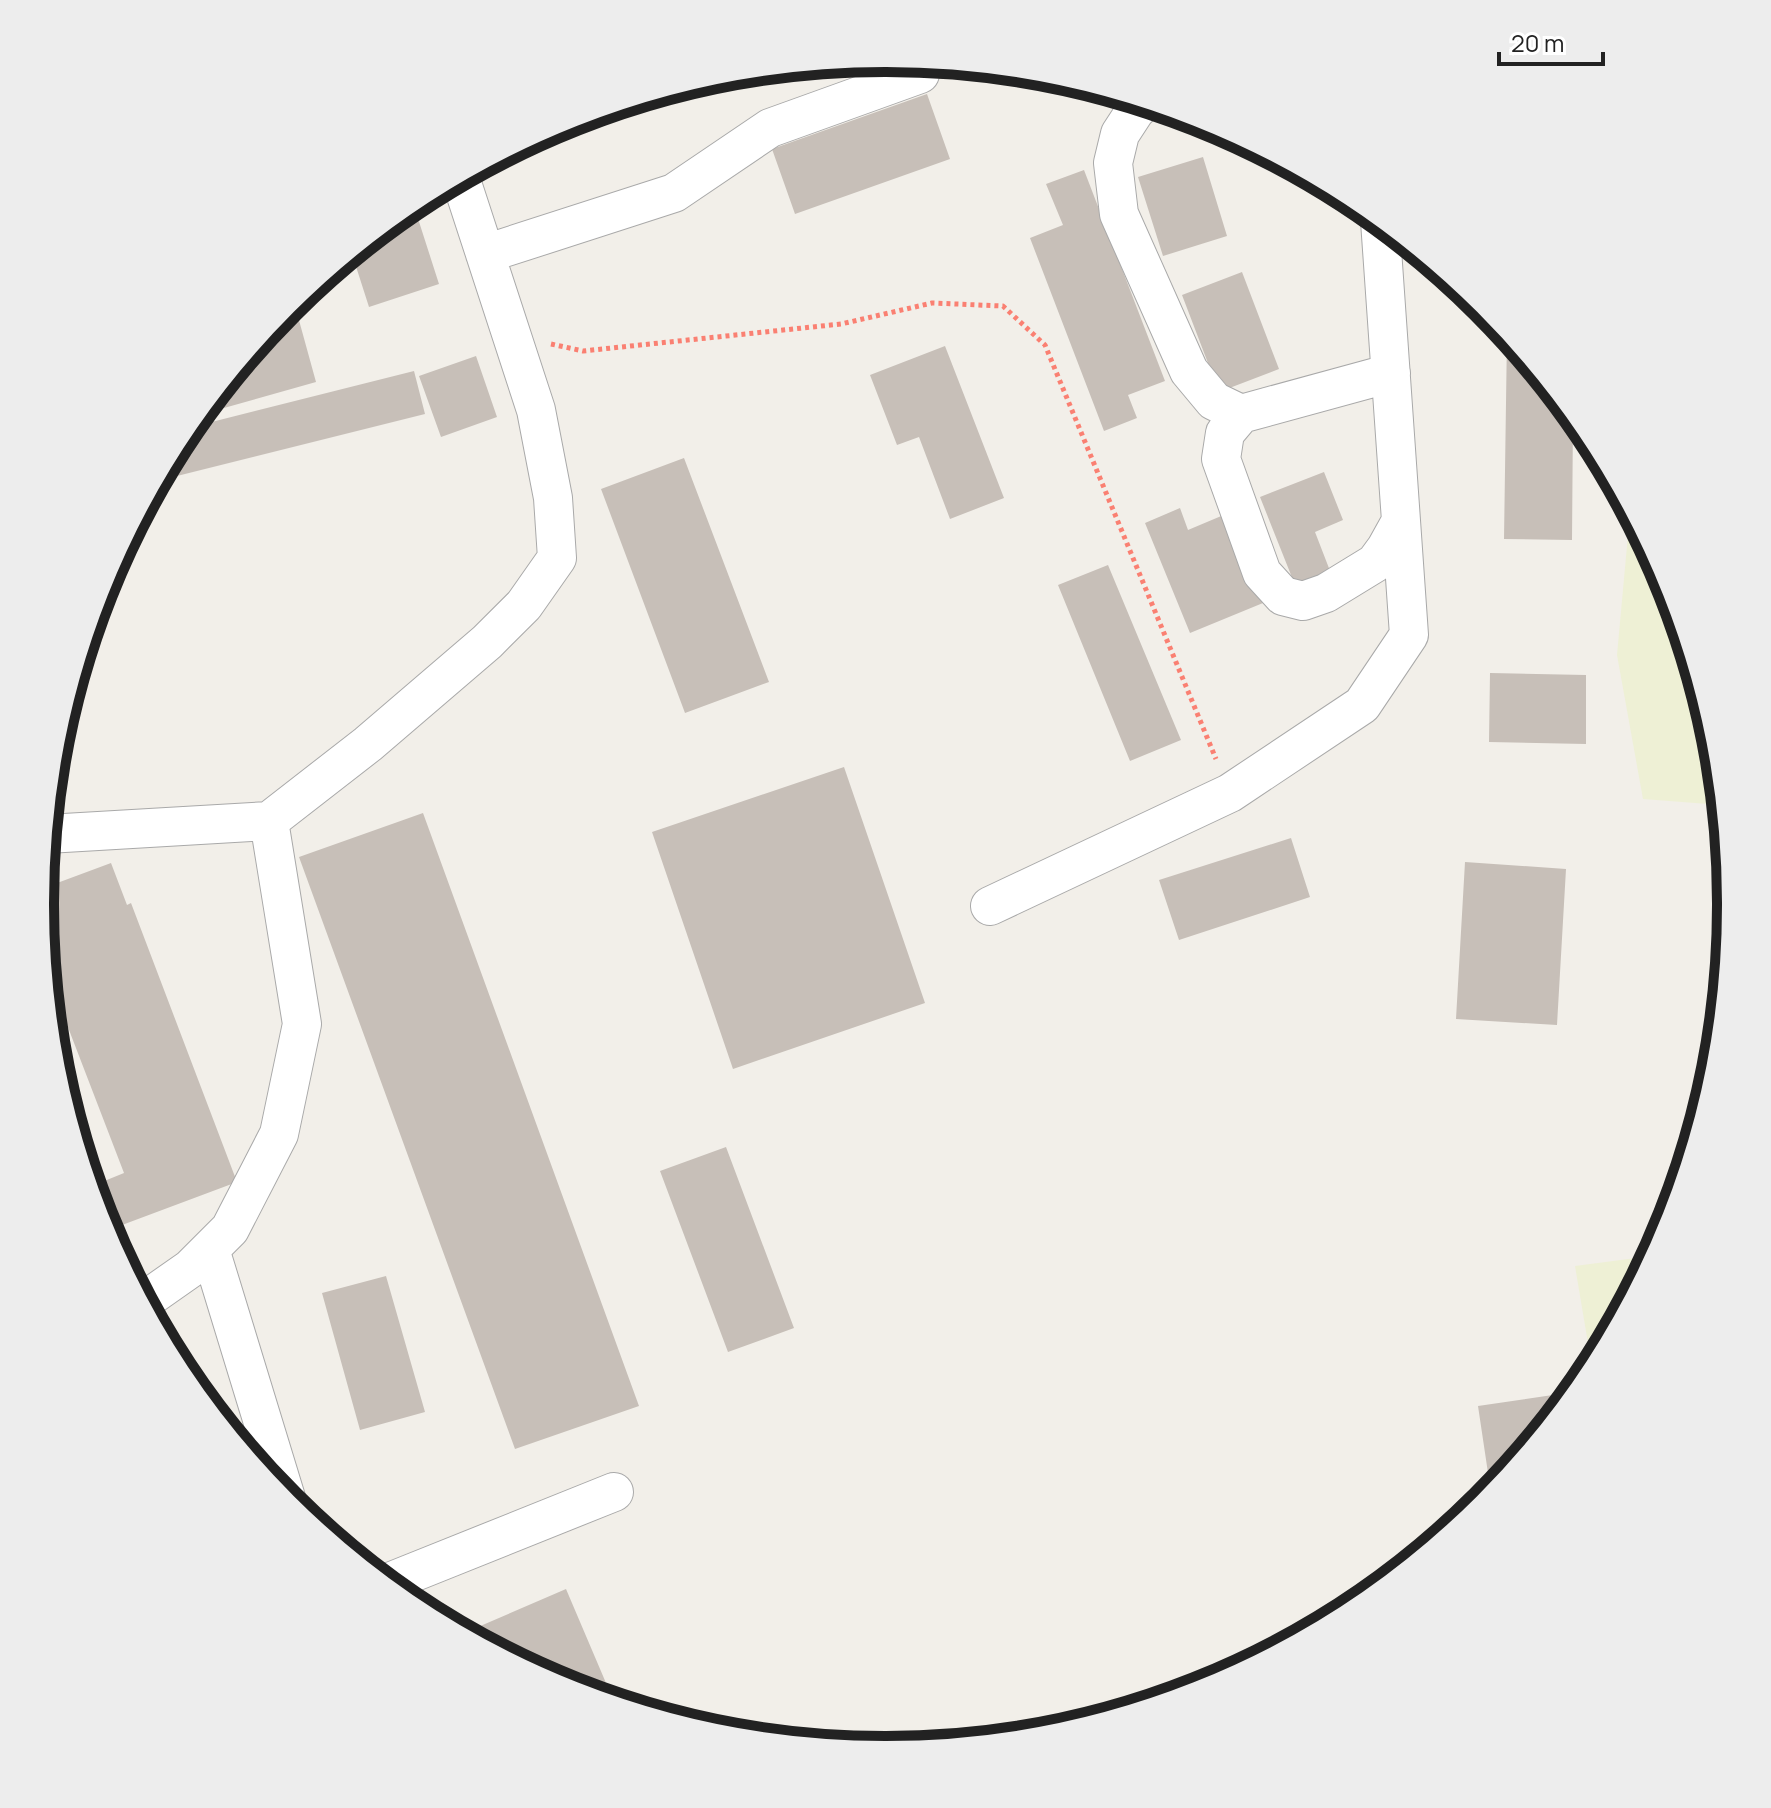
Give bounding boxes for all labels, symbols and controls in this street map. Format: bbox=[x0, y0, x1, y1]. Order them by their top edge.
scale bar bbox=[1499, 16, 1603, 66]
text: 20 m bbox=[1511, 26, 1564, 59]

